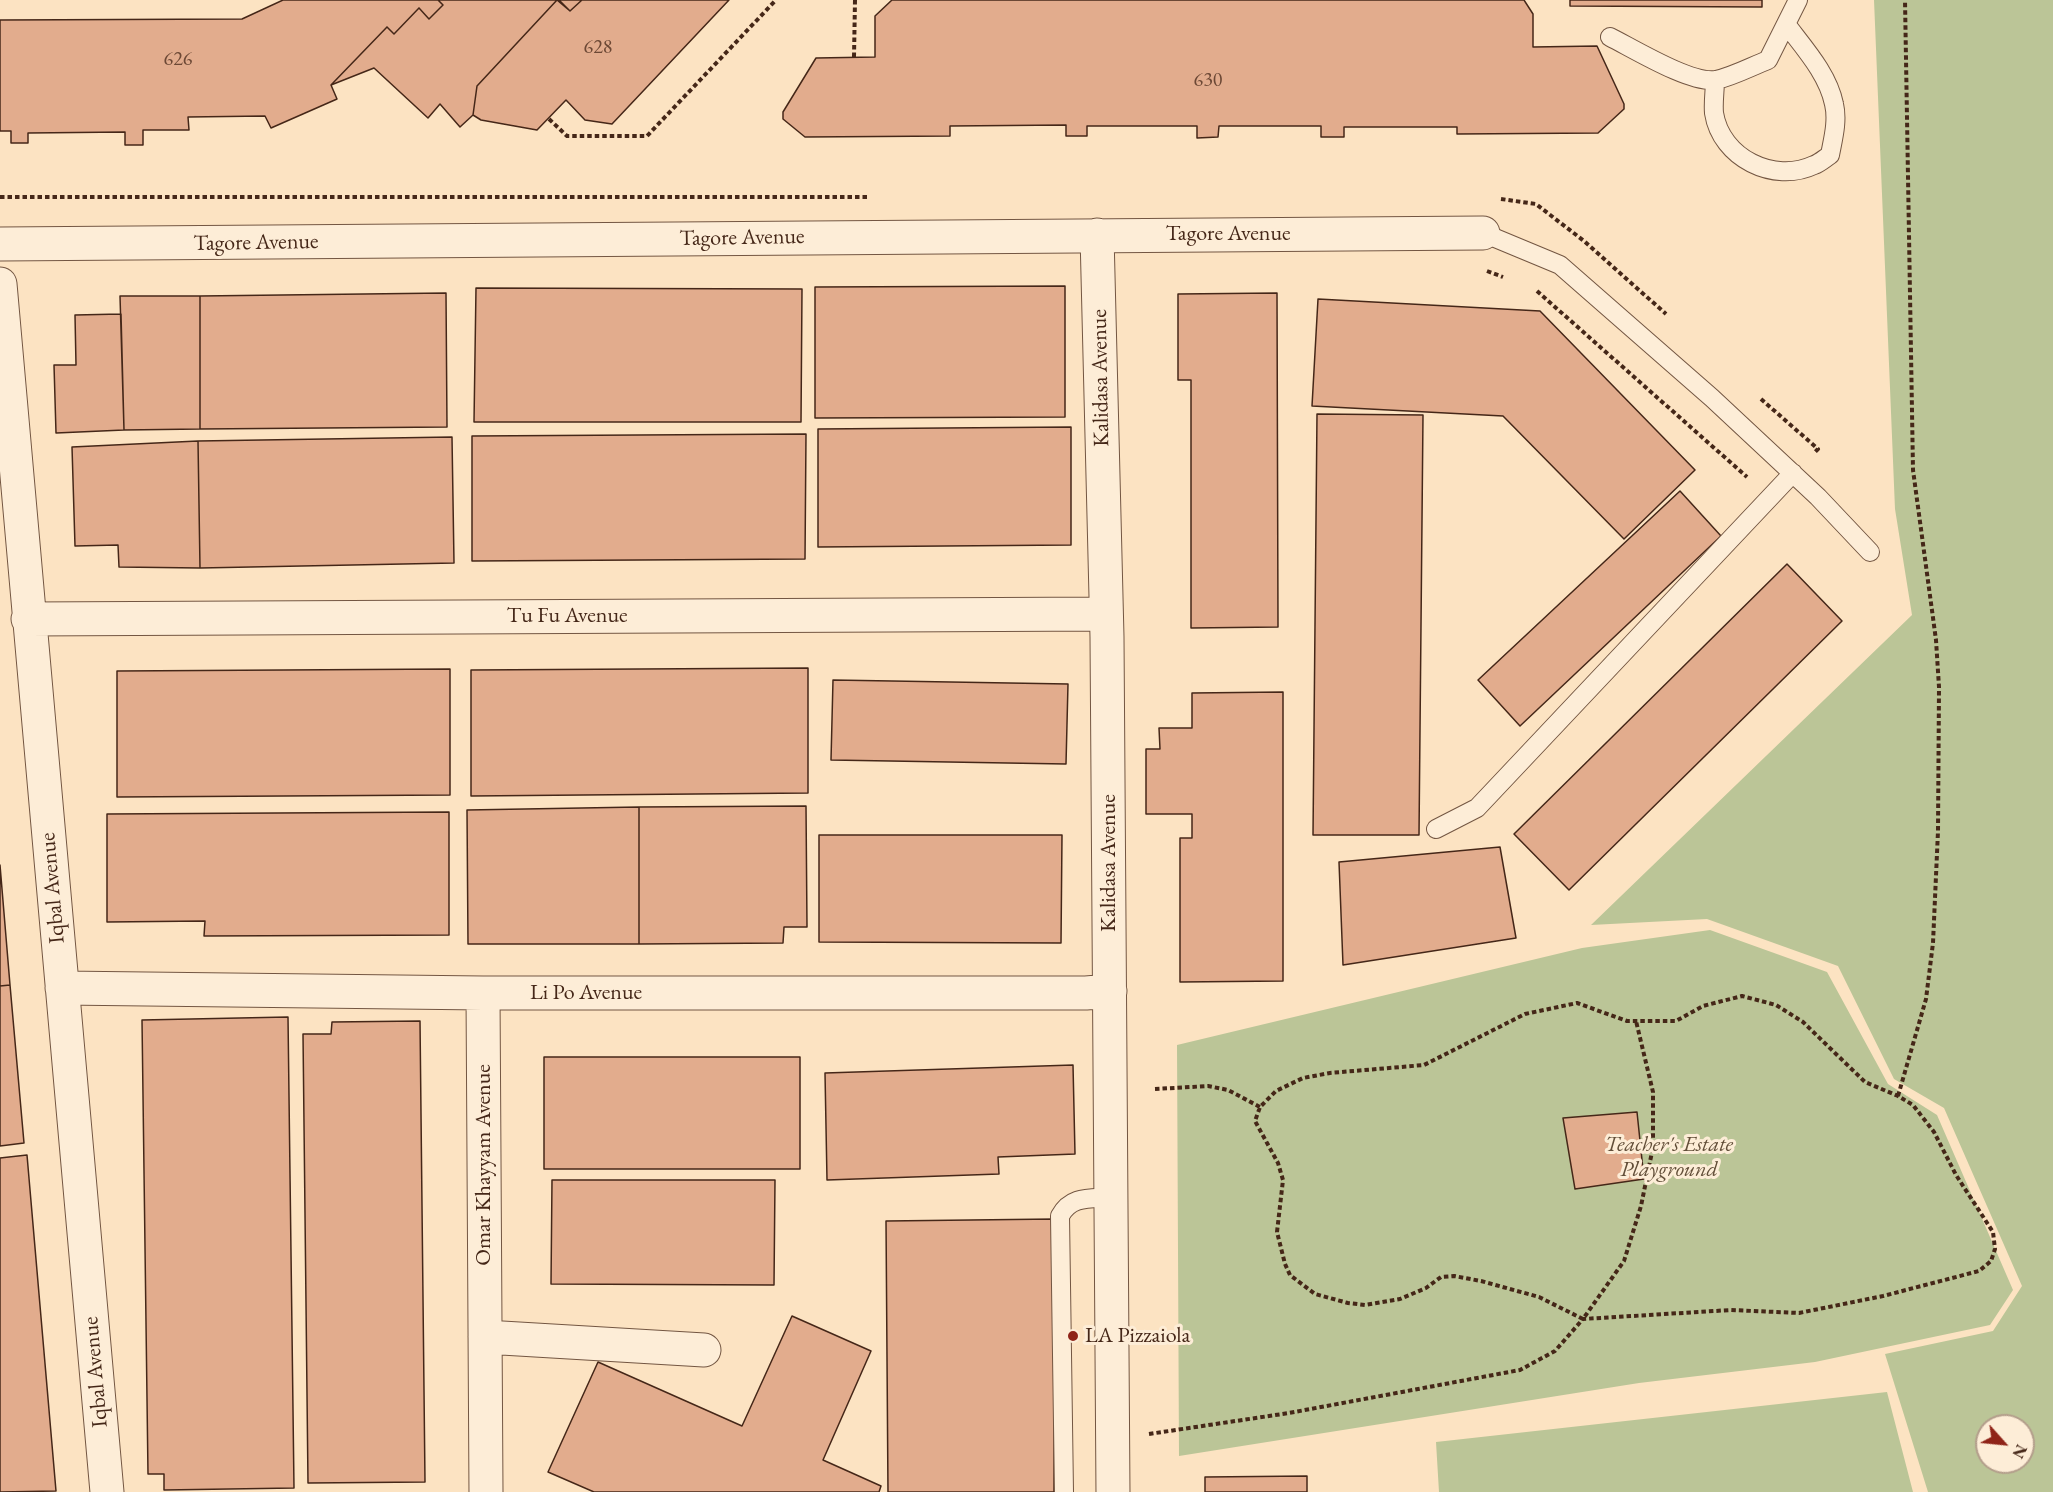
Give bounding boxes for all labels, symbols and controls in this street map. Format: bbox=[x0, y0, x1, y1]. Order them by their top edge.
house number: 628 bbox=[584, 36, 612, 60]
house number: 626 bbox=[164, 48, 192, 72]
house number: 630 bbox=[1194, 69, 1222, 93]
street label: Tagore Avenue bbox=[1165, 221, 1291, 247]
street label: Tagore Avenue bbox=[679, 224, 805, 252]
street label: Tagore Avenue bbox=[193, 229, 319, 257]
street label: Kalidasa Avenue bbox=[1087, 309, 1115, 447]
street label: Tu Fu Avenue bbox=[506, 603, 628, 629]
street label: Kalidasa Avenue bbox=[1096, 794, 1122, 932]
street label: Iqbal Avenue bbox=[35, 831, 71, 945]
street label: Li Po Avenue bbox=[530, 980, 642, 1006]
street label: Omar Khayyam Avenue bbox=[471, 1064, 497, 1266]
park label: Teacher's Estate Playground bbox=[1605, 1132, 1733, 1184]
street label: Iqbal Avenue bbox=[78, 1315, 114, 1429]
place label: LA Pizzaiola bbox=[1085, 1323, 1190, 1349]
marker: LA Pizzaiola bbox=[1066, 1329, 1080, 1343]
north arrow bbox=[1975, 1414, 2035, 1474]
text: N bbox=[2007, 1441, 2032, 1462]

